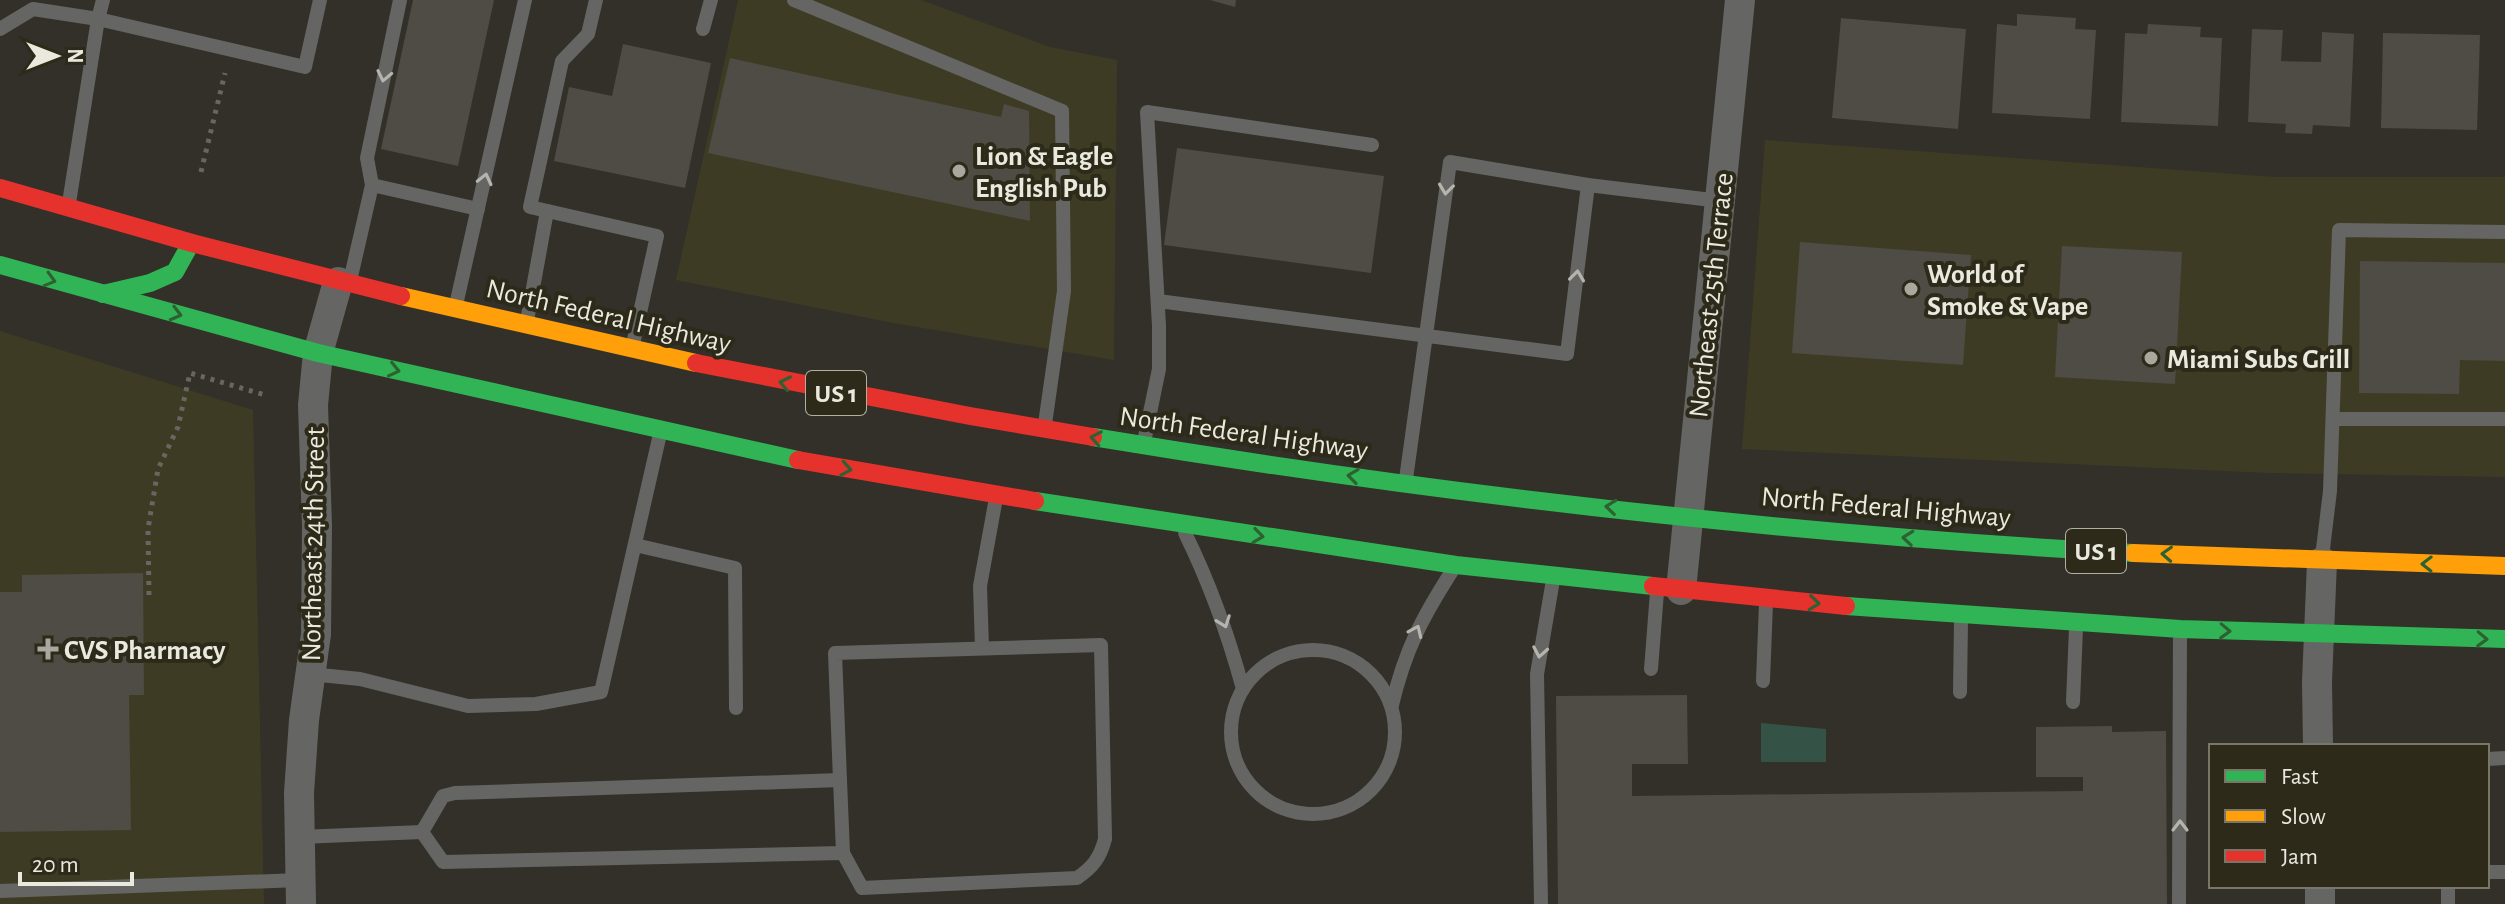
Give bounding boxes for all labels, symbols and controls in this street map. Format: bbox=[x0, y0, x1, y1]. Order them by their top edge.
north arrow bbox=[16, 16, 96, 96]
text: N bbox=[64, 48, 86, 64]
one-way arrow bbox=[376, 69, 393, 83]
place label: Lion & Eagle English Pub bbox=[975, 143, 1113, 203]
marker: Lion & Eagle English Pub bbox=[950, 162, 968, 180]
street label: Northeast 25th Terrace bbox=[1685, 171, 1739, 419]
one-way arrow bbox=[475, 173, 492, 186]
one-way arrow bbox=[1438, 182, 1455, 196]
place label: World of Smoke & Vape bbox=[1927, 261, 2088, 321]
one-way arrow bbox=[1568, 269, 1585, 282]
one-way arrow bbox=[43, 271, 57, 287]
street label: North Federal Highway bbox=[483, 275, 734, 359]
marker: World of Smoke & Vape bbox=[1902, 280, 1920, 298]
one-way arrow bbox=[169, 305, 183, 322]
place label: Miami Subs Grill bbox=[2167, 346, 2350, 374]
marker: Miami Subs Grill bbox=[2142, 349, 2160, 367]
one-way arrow bbox=[386, 361, 400, 378]
road number: US 1 bbox=[806, 371, 866, 415]
one-way arrow bbox=[778, 375, 792, 392]
street label: North Federal Highway bbox=[1118, 403, 1370, 465]
street label: Northeast 24th Street bbox=[298, 426, 330, 662]
one-way arrow bbox=[1089, 430, 1103, 447]
one-way arrow bbox=[840, 460, 853, 477]
one-way arrow bbox=[1346, 468, 1360, 485]
street label: North Federal Highway bbox=[1760, 483, 2012, 533]
one-way arrow bbox=[1604, 499, 1617, 516]
one-way arrow bbox=[1251, 527, 1265, 544]
road number: US 1 bbox=[2066, 529, 2126, 573]
one-way arrow bbox=[1901, 530, 1914, 547]
one-way arrow bbox=[2160, 546, 2173, 563]
one-way arrow bbox=[2420, 555, 2433, 573]
one-way arrow bbox=[1808, 594, 1821, 611]
one-way arrow bbox=[1214, 614, 1231, 628]
one-way arrow bbox=[2219, 622, 2232, 639]
one-way arrow bbox=[1406, 625, 1422, 640]
one-way arrow bbox=[2476, 630, 2489, 647]
place label: CVS Pharmacy bbox=[64, 637, 226, 665]
marker: CVS Pharmacy bbox=[39, 640, 57, 658]
one-way arrow bbox=[1533, 646, 1550, 659]
legend bbox=[2209, 744, 2489, 888]
text: Fast bbox=[2281, 765, 2319, 789]
text: Slow bbox=[2281, 805, 2326, 829]
one-way arrow bbox=[2171, 819, 2189, 832]
scale bar bbox=[20, 836, 132, 886]
text: Jam bbox=[2281, 845, 2318, 869]
text: 20 m bbox=[32, 853, 79, 877]

